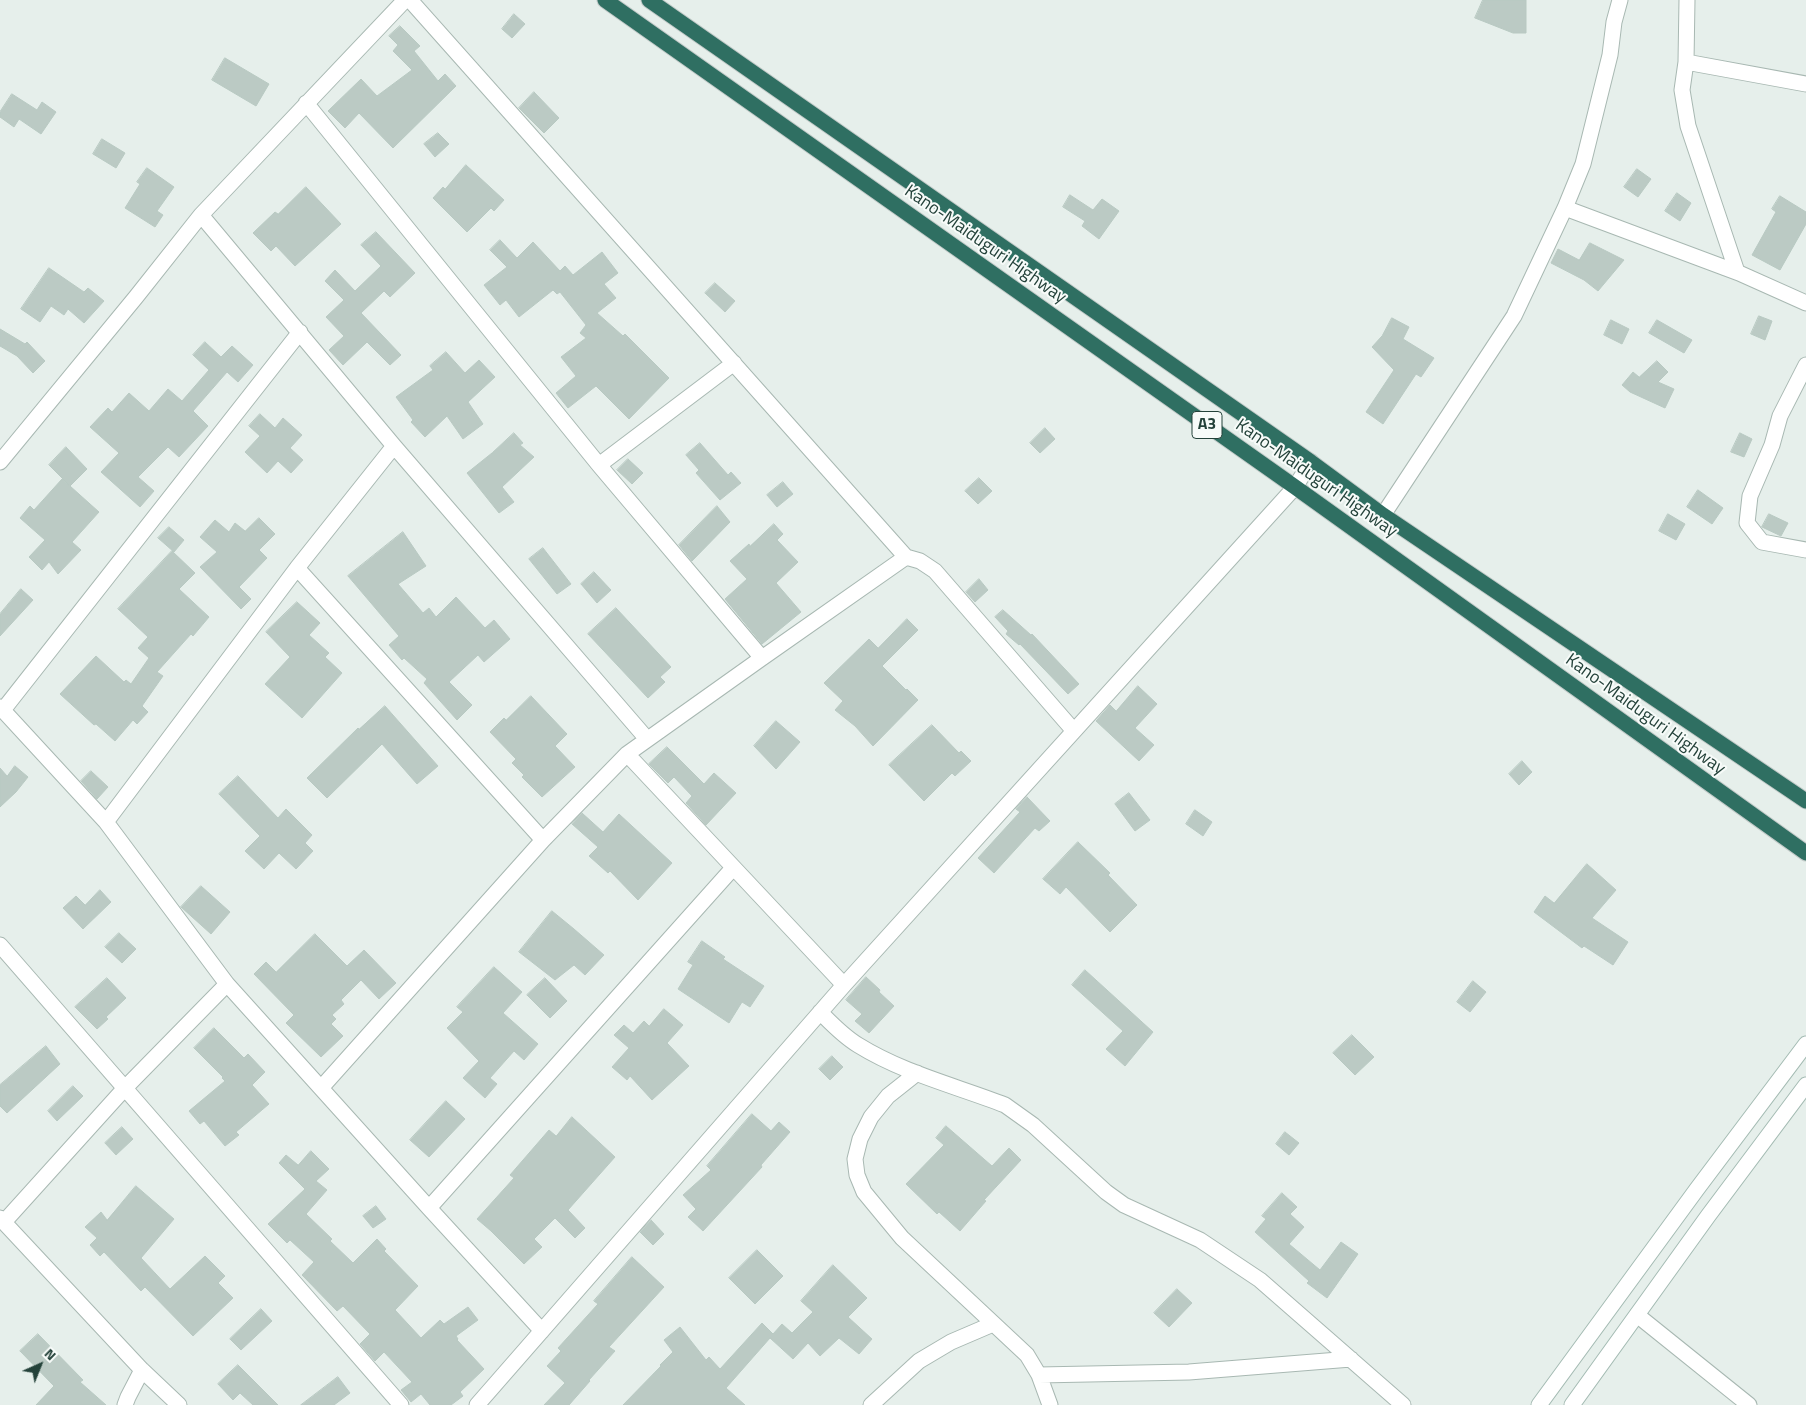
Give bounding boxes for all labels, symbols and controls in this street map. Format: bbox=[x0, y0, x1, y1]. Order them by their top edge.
street label: Kano-Maiduguri Highway bbox=[900, 181, 1070, 309]
road number: A3 bbox=[1192, 412, 1222, 438]
street label: Kano-Maiduguri Highway bbox=[1231, 415, 1401, 543]
street label: Kano-Maiduguri Highway bbox=[1561, 650, 1729, 780]
north arrow bbox=[15, 1340, 65, 1390]
text: N bbox=[40, 1343, 62, 1365]

